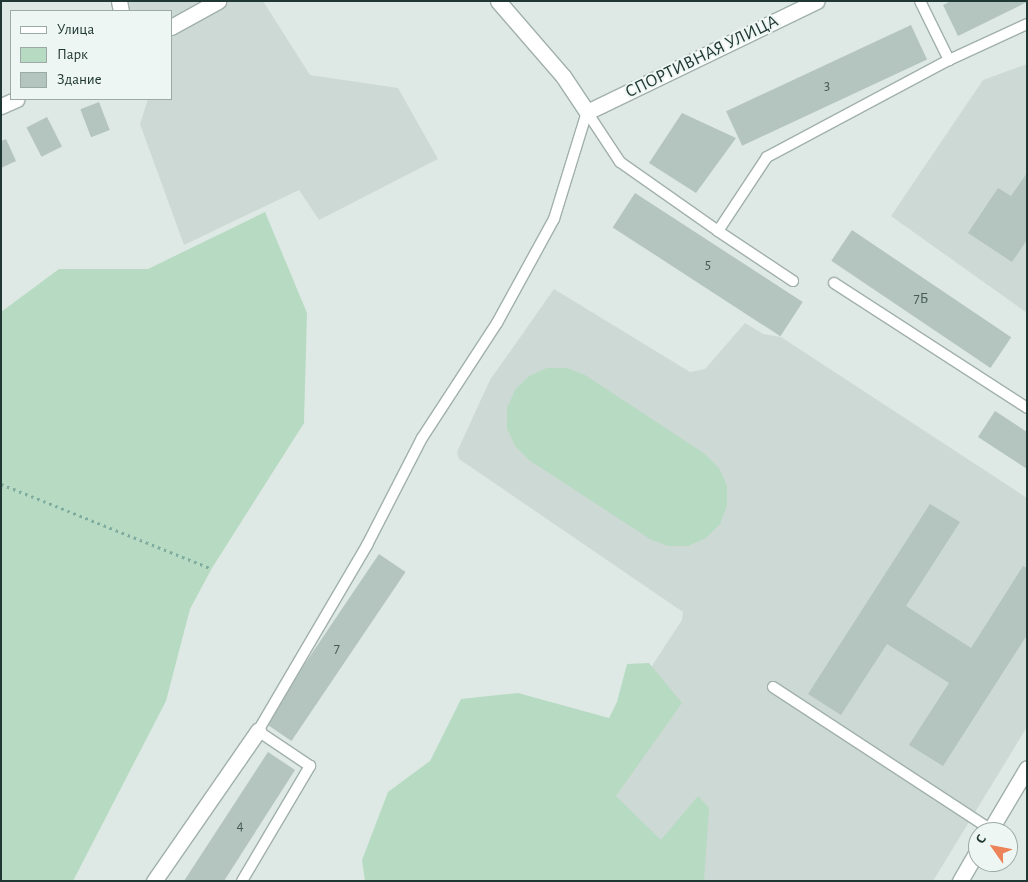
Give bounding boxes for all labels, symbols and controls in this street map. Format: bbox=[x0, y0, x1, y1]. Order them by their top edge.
legend bbox=[10, 10, 172, 100]
street label: СПОРТИВНАЯ УЛИЦА bbox=[622, 11, 782, 103]
text: Улица bbox=[57, 22, 94, 37]
text: Парк bbox=[57, 47, 88, 62]
text: Здание bbox=[57, 72, 102, 87]
house number: 3 bbox=[824, 77, 830, 95]
house number: 5 bbox=[705, 256, 711, 274]
house number: 7Б bbox=[914, 290, 928, 308]
house number: 7 bbox=[334, 640, 340, 658]
house number: 4 bbox=[236, 817, 244, 835]
north arrow bbox=[968, 822, 1018, 872]
text: С bbox=[973, 832, 989, 846]

